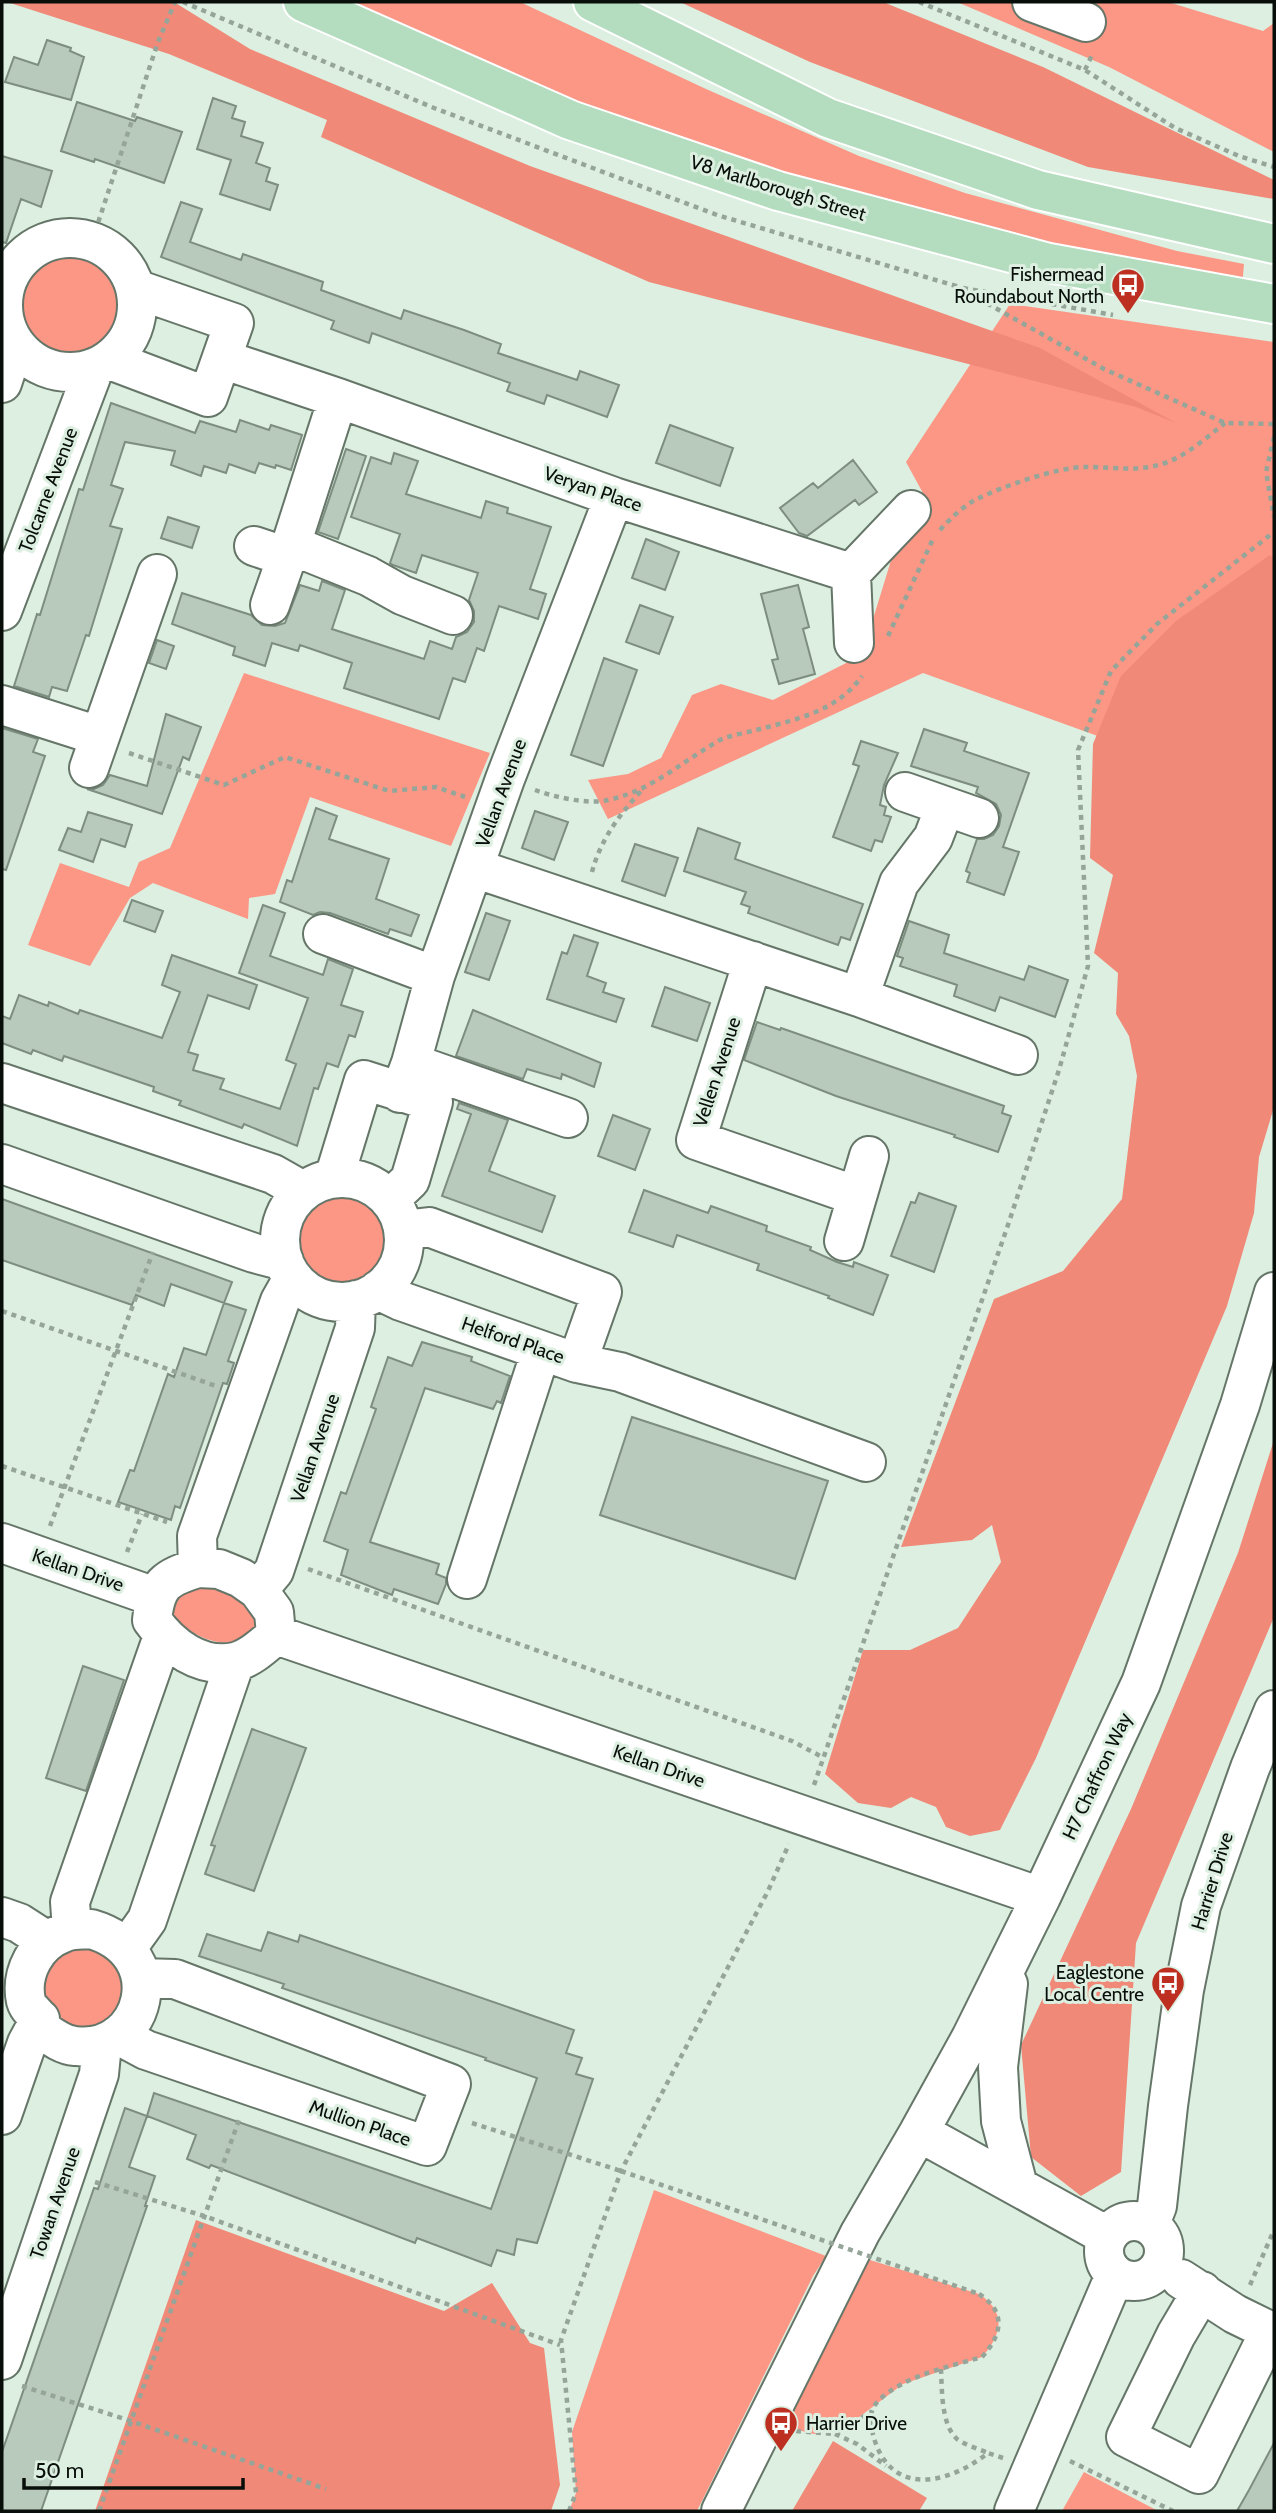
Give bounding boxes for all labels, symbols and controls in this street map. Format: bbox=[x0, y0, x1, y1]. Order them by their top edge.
street label: V8 Marlborough Street bbox=[687, 150, 869, 226]
place label: Fishermead Roundabout North bbox=[954, 263, 1104, 308]
bus stop icon: Fishermead Roundabout North bbox=[1109, 266, 1147, 315]
street label: Tolcarne Avenue bbox=[14, 424, 83, 556]
street label: Veryan Place bbox=[541, 461, 645, 517]
street label: Vellan Avenue bbox=[471, 736, 531, 850]
street label: Vellen Avenue bbox=[688, 1014, 746, 1130]
street label: Helford Place bbox=[459, 1312, 568, 1368]
street label: Vellan Avenue bbox=[286, 1390, 344, 1505]
street label: Kellan Drive bbox=[29, 1544, 127, 1596]
street label: H7 Chaffron Way bbox=[1058, 1708, 1137, 1843]
street label: Kellan Drive bbox=[610, 1740, 708, 1792]
street label: Harrier Drive bbox=[1186, 1829, 1238, 1933]
place label: Eaglestone Local Centre bbox=[1044, 1961, 1144, 2006]
bus stop icon: Eaglestone Local Centre bbox=[1149, 1964, 1187, 2013]
street label: Mullion Place bbox=[306, 2095, 414, 2151]
street label: Towan Avenue bbox=[25, 2144, 85, 2262]
bus stop icon: Harrier Drive bbox=[762, 2404, 800, 2453]
place label: Harrier Drive bbox=[806, 2412, 907, 2435]
scale bar bbox=[24, 2446, 243, 2490]
text: 50 m bbox=[35, 2458, 84, 2483]

